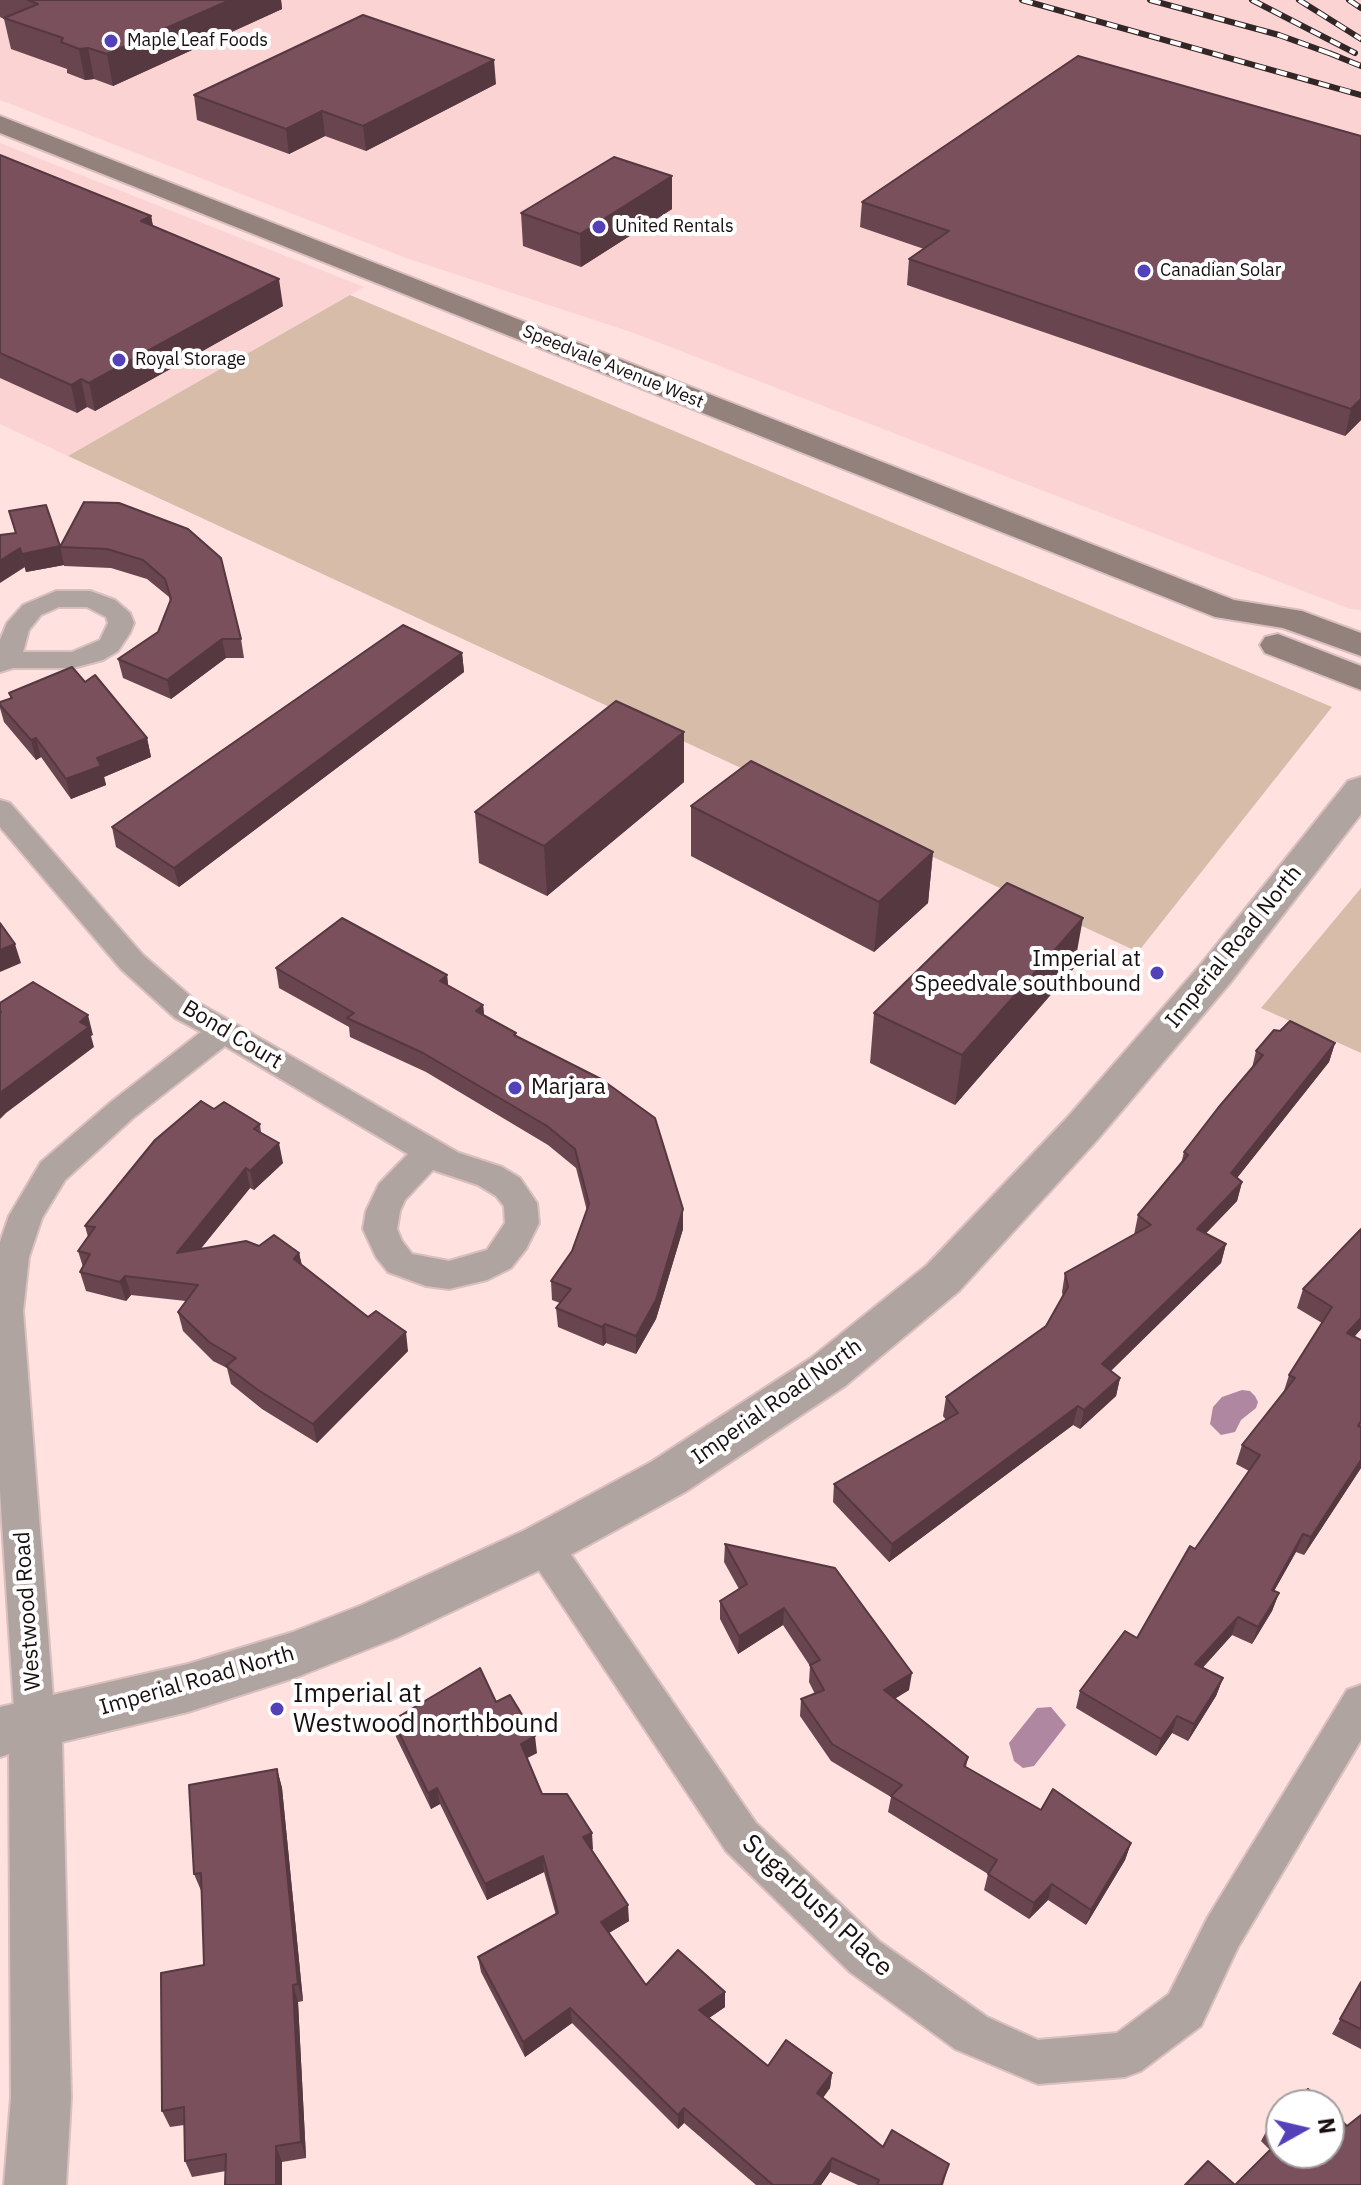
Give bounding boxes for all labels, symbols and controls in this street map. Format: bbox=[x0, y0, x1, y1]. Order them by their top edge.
place label: Maple Leaf Foods bbox=[127, 30, 268, 52]
marker: Maple Leaf Foods bbox=[102, 32, 120, 50]
place label: United Rentals bbox=[615, 216, 734, 238]
marker: United Rentals bbox=[590, 218, 608, 236]
place label: Canadian Solar bbox=[1160, 260, 1281, 282]
marker: Canadian Solar bbox=[1135, 262, 1153, 280]
street label: Speedvale Avenue West bbox=[519, 321, 707, 413]
place label: Royal Storage bbox=[135, 349, 246, 371]
marker: Royal Storage bbox=[110, 351, 128, 369]
street label: Imperial Road North bbox=[1160, 860, 1308, 1034]
place label: Imperial at Speedvale southbound bbox=[914, 947, 1141, 998]
marker: Imperial at Speedvale southbound bbox=[1148, 964, 1166, 982]
street label: Bond Court bbox=[177, 995, 287, 1075]
place label: Marjara bbox=[531, 1075, 606, 1101]
marker: Marjara bbox=[506, 1079, 524, 1097]
street label: Imperial Road North bbox=[687, 1333, 867, 1471]
street label: Westwood Road bbox=[9, 1530, 47, 1692]
street label: Imperial Road North bbox=[97, 1641, 297, 1721]
place label: Imperial at Westwood northbound bbox=[293, 1678, 559, 1740]
marker: Imperial at Westwood northbound bbox=[268, 1700, 286, 1718]
street label: Sugarbush Place bbox=[735, 1828, 899, 1984]
north arrow bbox=[1265, 2089, 1345, 2169]
text: N bbox=[1312, 2116, 1343, 2136]

